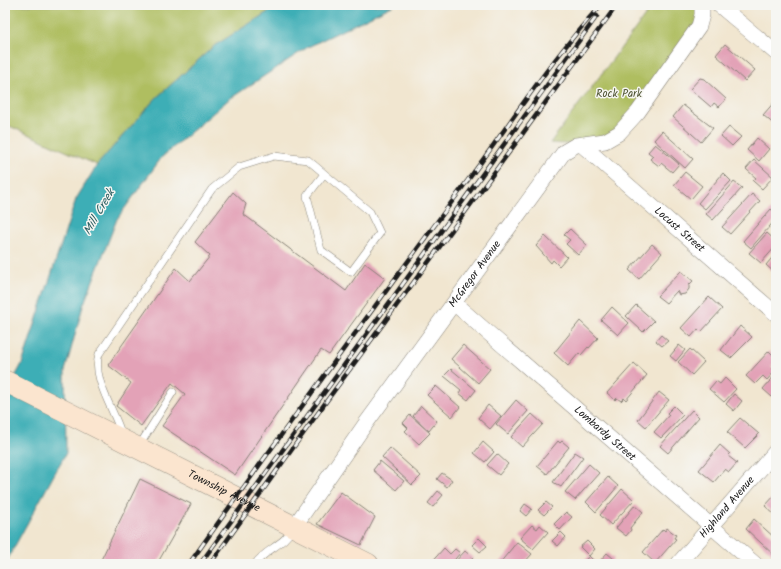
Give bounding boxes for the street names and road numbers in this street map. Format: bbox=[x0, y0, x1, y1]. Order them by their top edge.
street label: Locust Street bbox=[650, 202, 709, 258]
street label: McGregor Avenue bbox=[444, 237, 506, 312]
street label: Lombardy Street bbox=[569, 402, 640, 466]
street label: Township Avenue bbox=[184, 465, 263, 517]
street label: Highland Avenue bbox=[695, 472, 759, 542]

